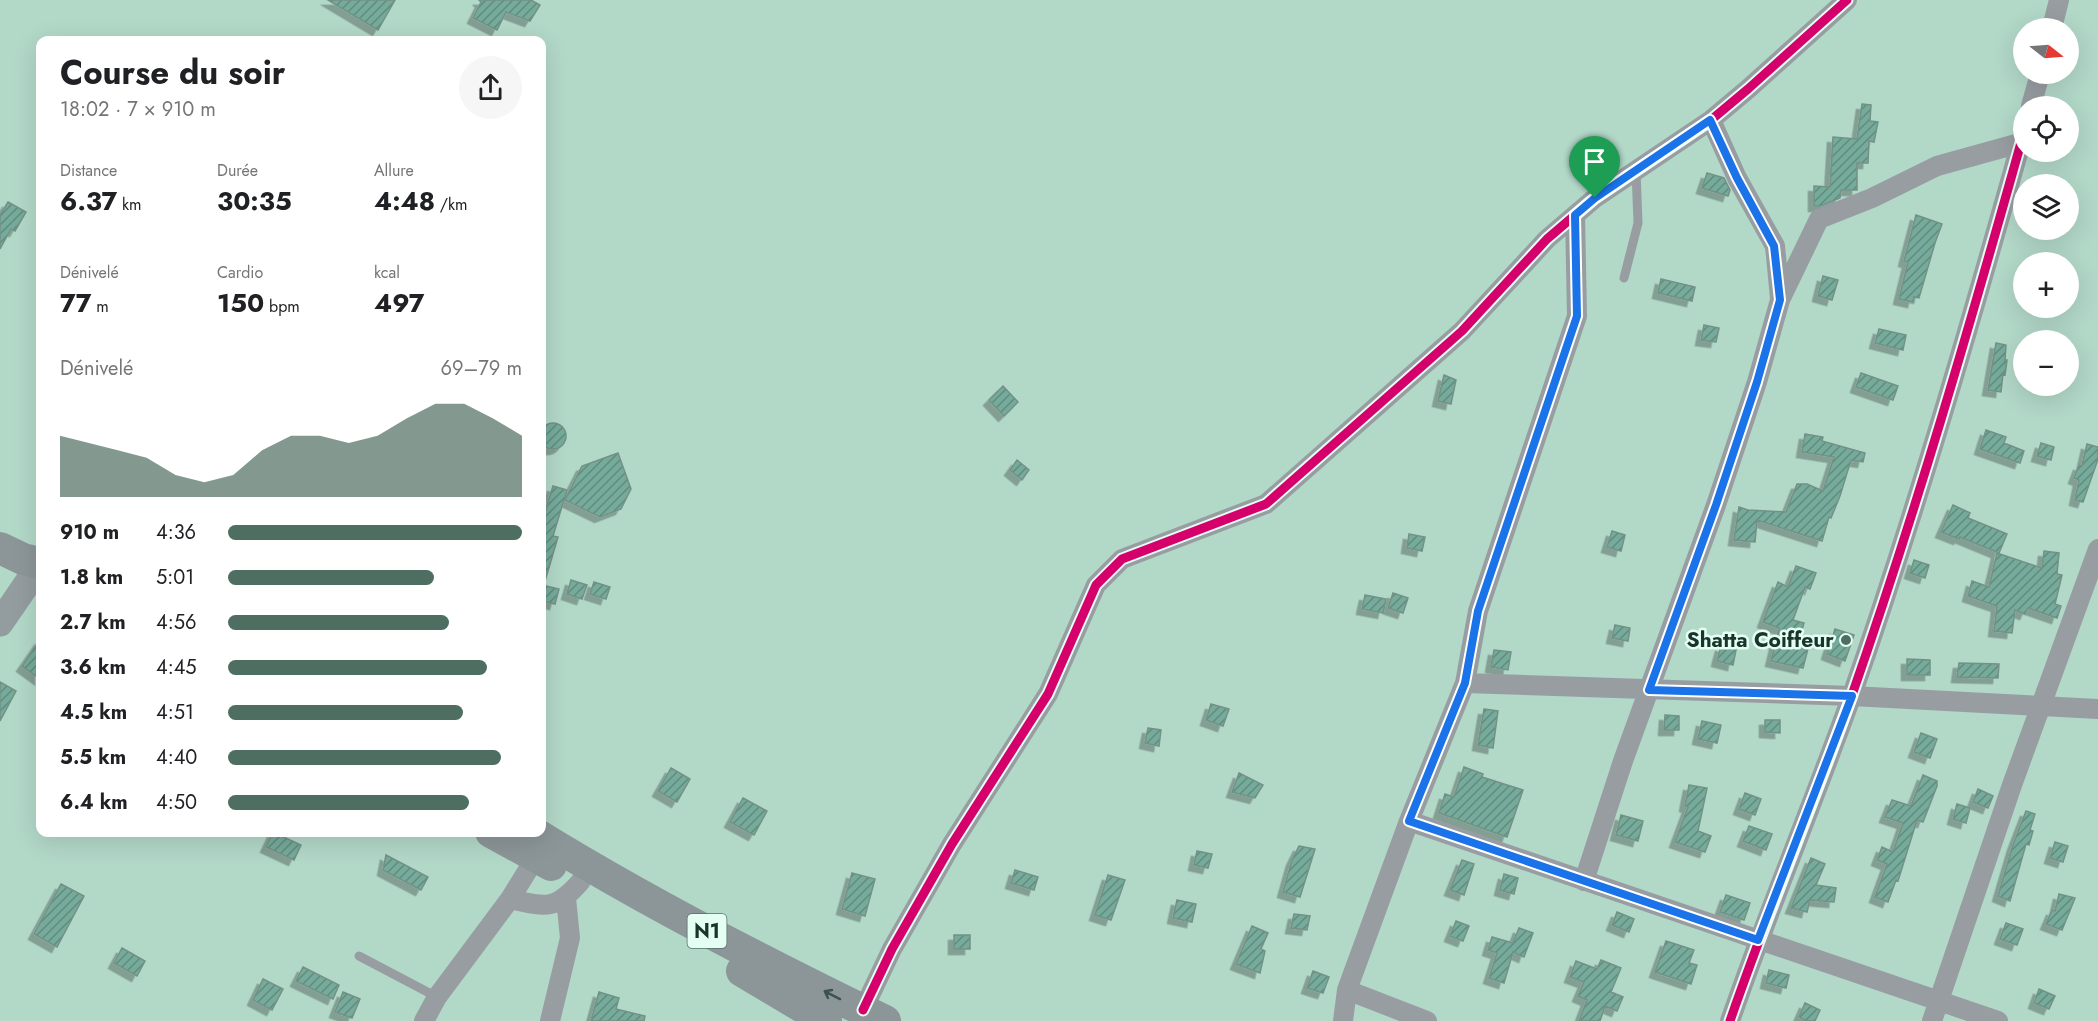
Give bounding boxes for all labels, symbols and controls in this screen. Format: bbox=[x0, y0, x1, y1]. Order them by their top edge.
north arrow bbox=[2013, 18, 2079, 84]
map controls bbox=[2013, 18, 2079, 396]
text: Course du soir bbox=[60, 49, 285, 96]
button: share bbox=[459, 56, 522, 119]
text: 18:02 · 7 × 910 m bbox=[60, 95, 216, 124]
button: locate bbox=[2013, 96, 2079, 162]
pin bbox=[1569, 136, 1620, 198]
icon: arrive bbox=[1578, 145, 1611, 178]
text: Distance bbox=[60, 159, 117, 182]
text: Durée bbox=[217, 159, 258, 182]
text: Allure bbox=[374, 159, 414, 182]
button: layers bbox=[2013, 174, 2079, 240]
text: 6.37 bbox=[60, 182, 117, 220]
text: 30:35 bbox=[217, 182, 292, 220]
text: 4:48 bbox=[374, 182, 435, 220]
text: km bbox=[117, 193, 142, 216]
text: /km bbox=[435, 193, 468, 216]
button: + bbox=[2013, 252, 2079, 318]
text: Dénivelé bbox=[60, 261, 119, 284]
text: Cardio bbox=[217, 261, 263, 284]
text: kcal bbox=[374, 261, 400, 284]
text: 77 bbox=[60, 284, 91, 322]
text: 150 bbox=[217, 284, 264, 322]
text: 497 bbox=[374, 284, 424, 322]
text: m bbox=[91, 295, 109, 318]
text: bpm bbox=[264, 295, 300, 318]
button: − bbox=[2013, 330, 2079, 396]
text: Dénivelé bbox=[60, 354, 133, 383]
text: 69–79 m bbox=[441, 354, 522, 383]
text: 910 m bbox=[60, 518, 119, 547]
text: 4:36 bbox=[156, 518, 196, 547]
text: 1.8 km bbox=[60, 563, 123, 592]
text: 5:01 bbox=[156, 563, 194, 592]
text: 2.7 km bbox=[60, 608, 126, 637]
text: 4:56 bbox=[156, 608, 196, 637]
place label: Shatta Coiffeur bbox=[1687, 625, 1834, 655]
marker: Shatta Coiffeur bbox=[1839, 633, 1853, 647]
text: 3.6 km bbox=[60, 653, 126, 682]
text: 4:45 bbox=[156, 653, 197, 682]
text: 4.5 km bbox=[60, 698, 127, 727]
text: 4:51 bbox=[156, 698, 194, 727]
text: 5.5 km bbox=[60, 743, 126, 772]
text: 4:40 bbox=[156, 743, 197, 772]
text: 6.4 km bbox=[60, 788, 128, 817]
text: 4:50 bbox=[156, 788, 197, 817]
road number: N1 bbox=[688, 914, 726, 948]
one-way arrow bbox=[824, 989, 842, 1000]

